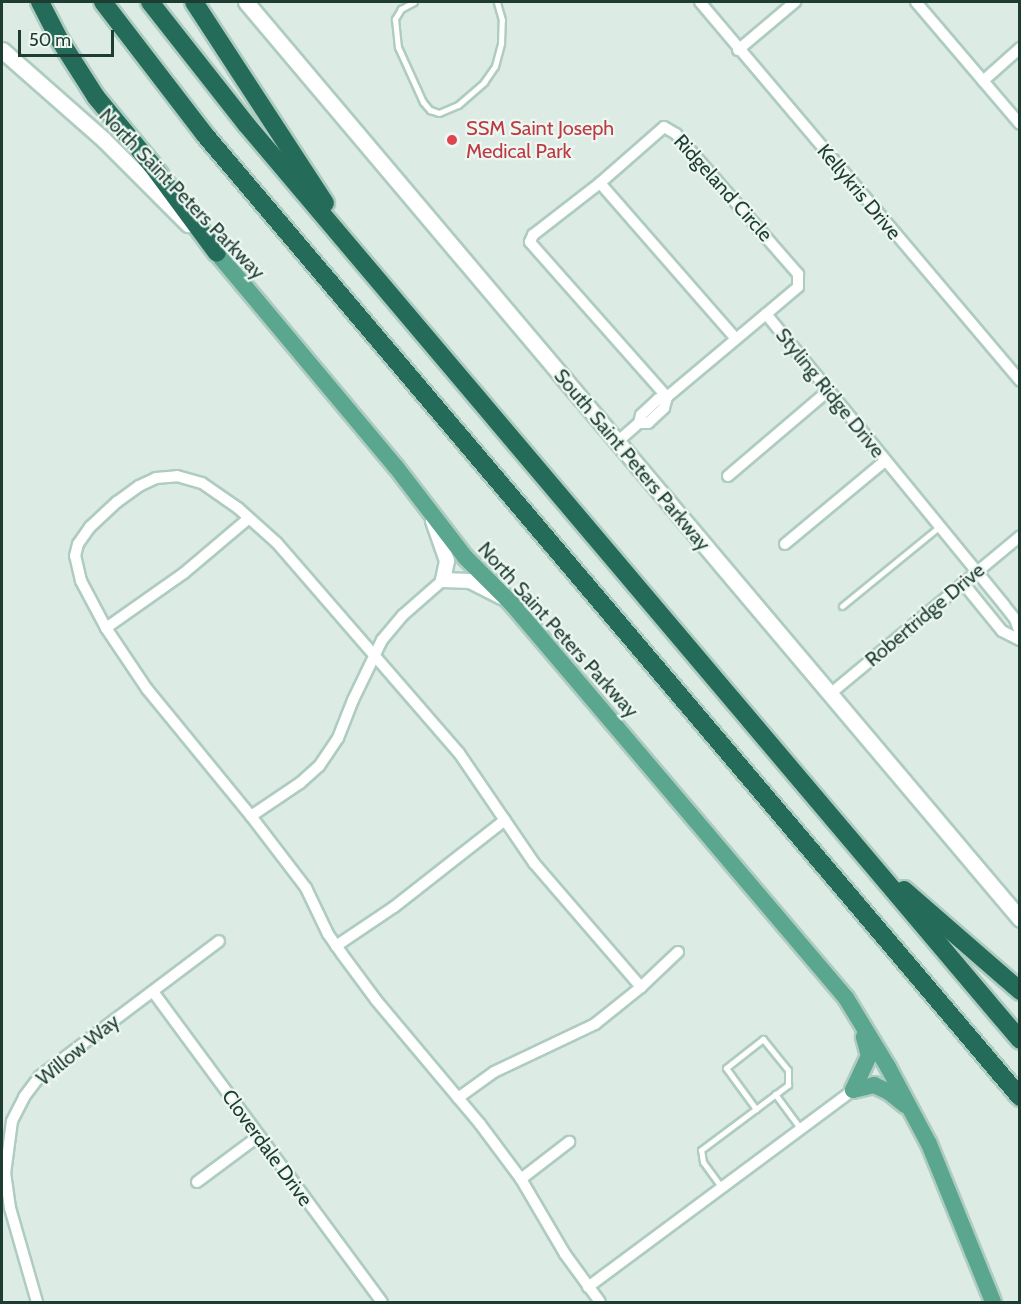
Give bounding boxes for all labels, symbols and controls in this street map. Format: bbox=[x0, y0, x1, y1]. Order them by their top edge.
scale bar bbox=[21, 18, 117, 56]
text: 50 m bbox=[29, 29, 71, 51]
street label: North Saint Peters Parkway bbox=[94, 104, 270, 284]
place label: SSM Saint Joseph Medical Park bbox=[466, 116, 614, 163]
street label: Ridgeland Circle bbox=[669, 130, 777, 246]
marker: SSM Saint Joseph Medical Park bbox=[443, 131, 461, 149]
street label: Kellykris Drive bbox=[812, 139, 906, 245]
street label: Styling Ridge Drive bbox=[770, 323, 890, 463]
street label: South Saint Peters Parkway bbox=[549, 364, 715, 556]
street label: North Saint Peters Parkway bbox=[473, 537, 643, 723]
street label: Robertridge Drive bbox=[860, 558, 990, 672]
street label: Willow Way bbox=[32, 1009, 124, 1091]
street label: Cloverdale Drive bbox=[217, 1085, 317, 1211]

